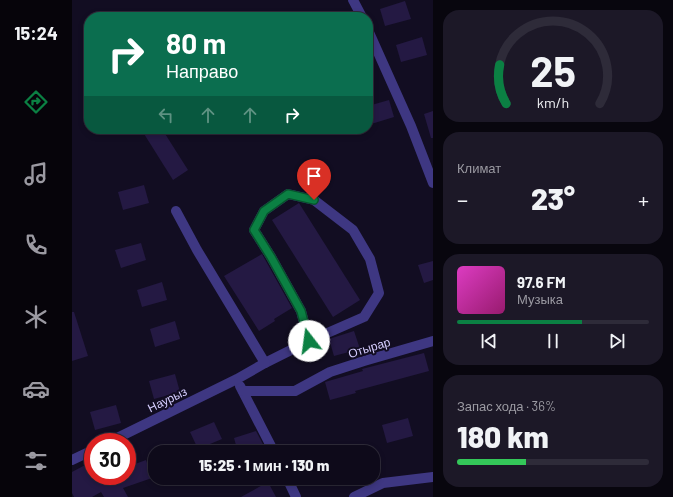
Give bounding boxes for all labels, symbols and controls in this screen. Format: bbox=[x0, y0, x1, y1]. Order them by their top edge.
text: 15:24 bbox=[14, 22, 58, 44]
text: 80 m bbox=[166, 26, 226, 60]
icon: right bbox=[100, 28, 152, 80]
text: 25 bbox=[530, 45, 576, 95]
text: Направо bbox=[166, 60, 238, 82]
icon: directions bbox=[22, 88, 50, 116]
text: km/h bbox=[537, 93, 569, 110]
icon: left bbox=[155, 104, 177, 126]
icon: ahead bbox=[197, 104, 219, 126]
icon: ahead bbox=[239, 104, 261, 126]
icon: right bbox=[281, 104, 303, 126]
pin bbox=[297, 159, 331, 200]
icon: music bbox=[22, 160, 50, 188]
text: Климат bbox=[457, 160, 501, 176]
icon: arrive bbox=[303, 165, 325, 187]
text: 23° bbox=[531, 180, 575, 216]
text: − bbox=[457, 186, 468, 212]
text: + bbox=[638, 186, 649, 212]
icon: phone bbox=[22, 231, 50, 259]
text: 97.6 FM bbox=[517, 273, 566, 291]
text: Музыка bbox=[517, 291, 563, 307]
icon: climate bbox=[22, 303, 50, 331]
position arrow bbox=[288, 320, 330, 362]
icon: previous bbox=[478, 330, 500, 352]
icon: pause bbox=[542, 330, 564, 352]
icon: next bbox=[606, 330, 628, 352]
street label: Отырар bbox=[346, 334, 392, 361]
icon: car bbox=[22, 375, 50, 403]
street label: Наурыз bbox=[145, 383, 190, 415]
text: Запас хода · 36% bbox=[457, 398, 556, 414]
text: 180 km bbox=[457, 418, 549, 454]
speed limit sign: 30 bbox=[84, 433, 136, 485]
icon: filters bbox=[22, 447, 50, 475]
text: 15:25 · 1 мин · 130 m bbox=[199, 456, 329, 474]

